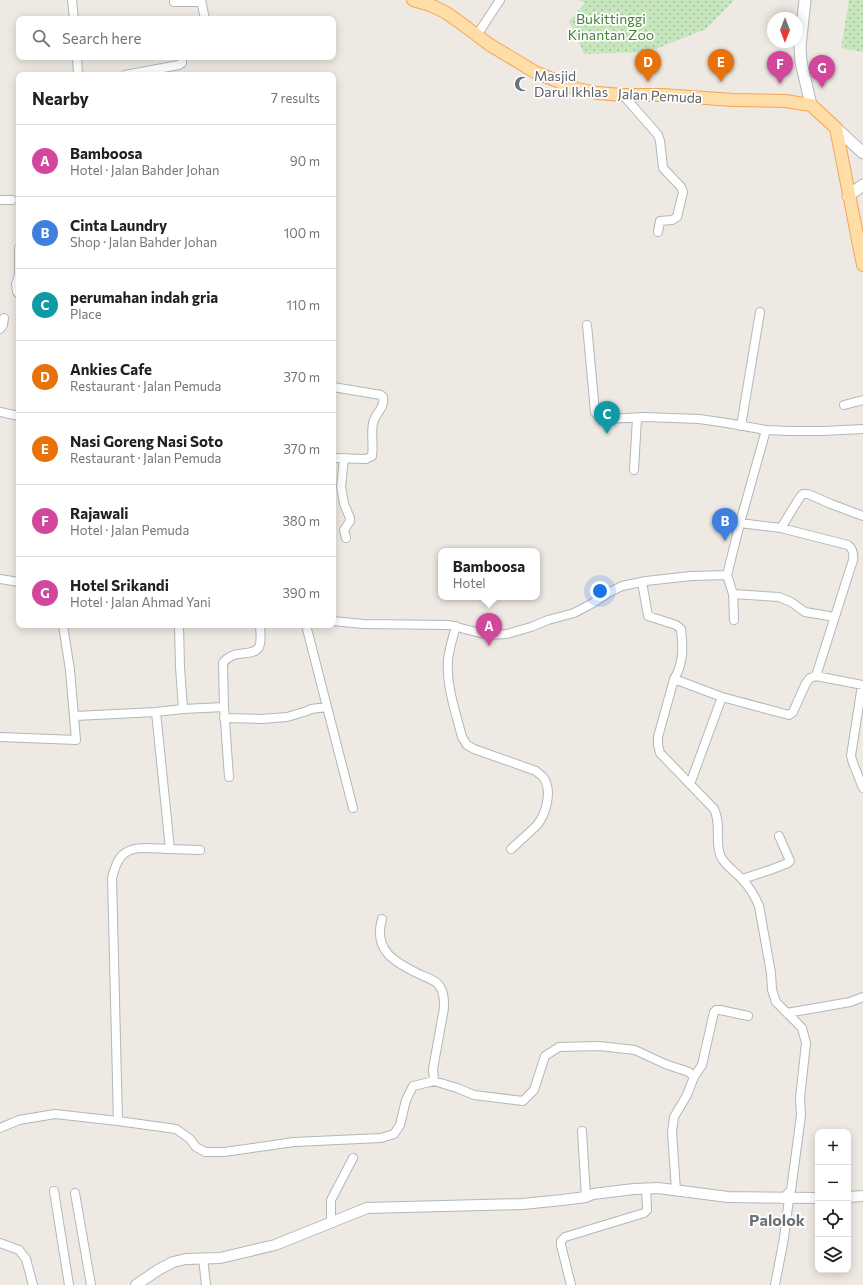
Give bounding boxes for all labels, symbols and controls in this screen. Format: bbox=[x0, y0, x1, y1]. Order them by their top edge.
park label: Bukittinggi Kinantan Zoo bbox=[568, 10, 654, 43]
north arrow bbox=[767, 12, 803, 48]
search box bbox=[16, 16, 336, 60]
icon: search bbox=[30, 27, 52, 49]
text: Search here bbox=[62, 29, 141, 47]
pin: D bbox=[635, 49, 661, 82]
pin: E bbox=[708, 49, 734, 82]
pin: F bbox=[767, 51, 793, 84]
pin: G bbox=[809, 55, 835, 88]
place label: Masjid Darul Ikhlas bbox=[534, 67, 608, 100]
mosque icon: Masjid Darul Ikhlas bbox=[513, 75, 531, 93]
street label: Jalan Pemuda bbox=[617, 85, 703, 106]
text: Nearby bbox=[32, 88, 89, 109]
text: 7 results bbox=[271, 90, 320, 106]
text: Bamboosa bbox=[70, 144, 142, 162]
text: A bbox=[40, 153, 50, 169]
text: 90 m bbox=[290, 153, 320, 169]
text: Hotel · Jalan Bahder Johan bbox=[70, 162, 219, 178]
text: Cinta Laundry bbox=[70, 216, 167, 234]
text: B bbox=[41, 225, 49, 241]
text: 100 m bbox=[284, 225, 320, 241]
text: Shop · Jalan Bahder Johan bbox=[70, 234, 217, 250]
text: perumahan indah gria bbox=[70, 288, 218, 306]
text: C bbox=[41, 297, 49, 313]
text: 110 m bbox=[287, 297, 320, 313]
text: Place bbox=[70, 306, 102, 322]
text: Ankies Cafe bbox=[70, 360, 152, 378]
text: D bbox=[40, 369, 50, 385]
text: 370 m bbox=[283, 369, 320, 385]
text: Restaurant · Jalan Pemuda bbox=[70, 378, 221, 394]
pin: C bbox=[594, 401, 620, 434]
text: Nasi Goreng Nasi Soto bbox=[70, 432, 223, 450]
text: E bbox=[41, 441, 49, 457]
text: 370 m bbox=[283, 441, 320, 457]
text: Restaurant · Jalan Pemuda bbox=[70, 450, 221, 466]
text: Rajawali bbox=[70, 504, 129, 522]
pin: B bbox=[712, 508, 738, 541]
text: F bbox=[41, 513, 49, 529]
text: 380 m bbox=[282, 513, 320, 529]
text: Hotel · Jalan Pemuda bbox=[70, 522, 189, 538]
popup bbox=[438, 548, 540, 600]
text: Bamboosa bbox=[453, 557, 525, 575]
text: Hotel bbox=[453, 575, 486, 591]
text: Hotel Srikandi bbox=[70, 576, 169, 594]
your location bbox=[590, 581, 610, 601]
text: G bbox=[40, 585, 50, 601]
text: 390 m bbox=[282, 585, 320, 601]
text: Hotel · Jalan Ahmad Yani bbox=[70, 594, 211, 610]
pin: A bbox=[476, 613, 502, 646]
map controls bbox=[815, 1129, 851, 1273]
button: + bbox=[815, 1129, 851, 1165]
button: − bbox=[815, 1165, 851, 1201]
button: locate bbox=[815, 1201, 851, 1237]
district label: Palolok bbox=[749, 1210, 806, 1229]
button: layers bbox=[815, 1237, 851, 1273]

